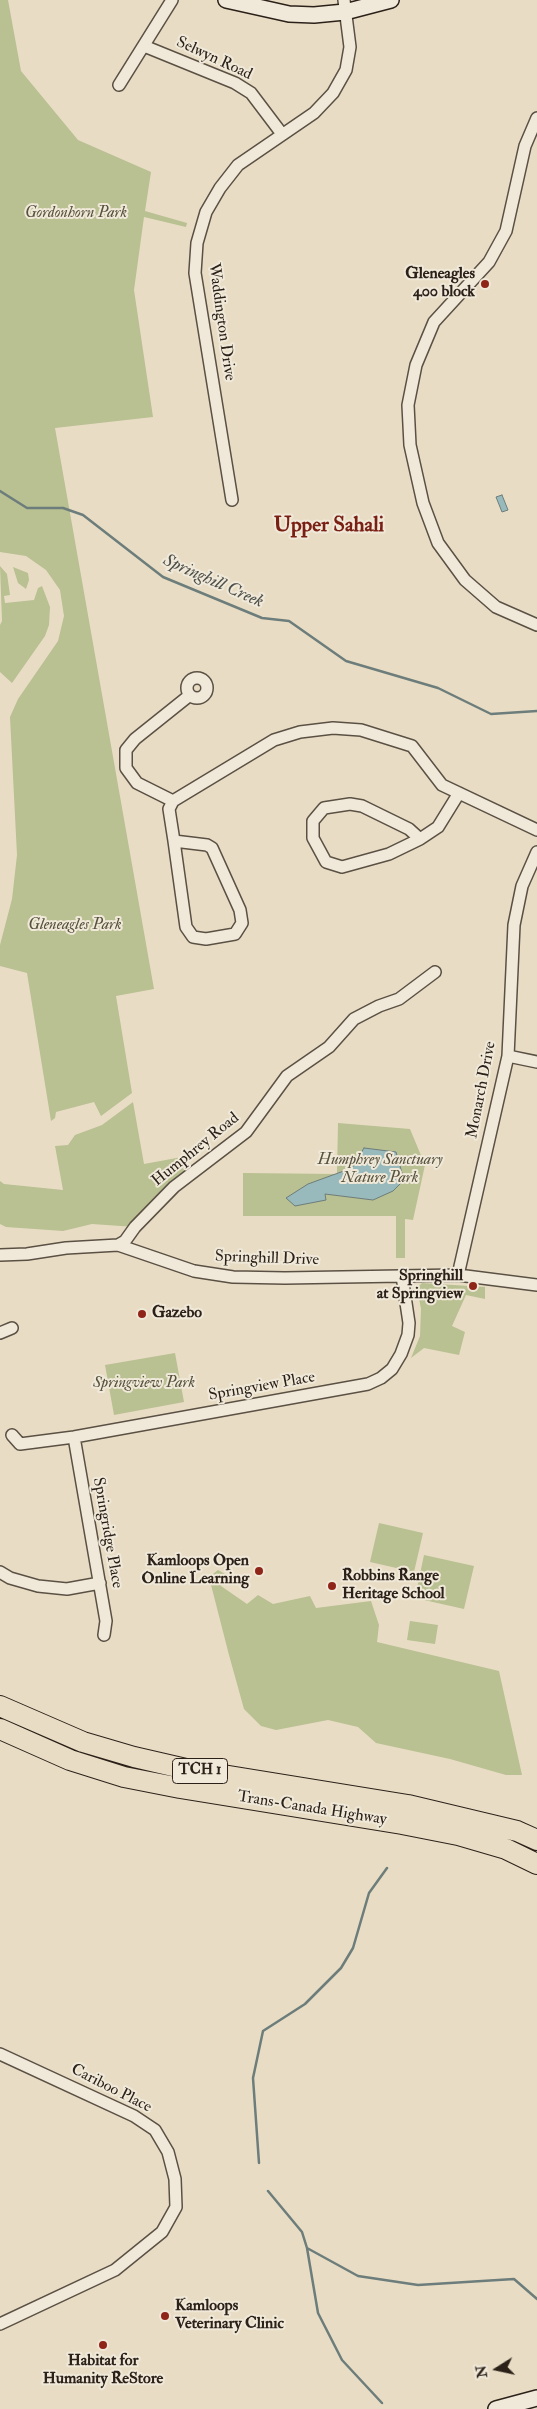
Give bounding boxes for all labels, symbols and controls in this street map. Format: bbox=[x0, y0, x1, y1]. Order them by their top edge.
street label: Selwyn Road bbox=[173, 33, 255, 85]
park label: Gordonhorn Park bbox=[25, 204, 127, 224]
street label: Waddington Drive bbox=[203, 262, 239, 382]
place label: Gleneagles 400 block bbox=[405, 265, 475, 303]
marker: Gleneagles 400 block bbox=[479, 278, 491, 290]
district label: Upper Sahali bbox=[274, 513, 384, 539]
water label: Springhill Creek bbox=[160, 550, 266, 614]
park label: Gleneagles Park bbox=[28, 916, 122, 936]
street label: Monarch Drive bbox=[463, 1040, 501, 1140]
street label: Humphrey Road bbox=[149, 1109, 243, 1191]
park label: Humphrey Sanctuary Nature Park bbox=[317, 1151, 443, 1189]
street label: Springhill Drive bbox=[215, 1248, 319, 1270]
place label: Springhill at Springview bbox=[377, 1267, 463, 1305]
marker: Springhill at Springview bbox=[467, 1280, 479, 1292]
place label: Gazebo bbox=[152, 1304, 202, 1324]
marker: Gazebo bbox=[136, 1308, 148, 1320]
street label: Springview Place bbox=[207, 1368, 317, 1406]
park label: Springview Park bbox=[93, 1374, 195, 1394]
street label: Springridge Place bbox=[88, 1476, 126, 1590]
place label: Kamloops Open Online Learning bbox=[142, 1552, 249, 1590]
marker: Kamloops Open Online Learning bbox=[253, 1565, 265, 1577]
place label: Robbins Range Heritage School bbox=[342, 1567, 445, 1605]
marker: Robbins Range Heritage School bbox=[326, 1580, 338, 1592]
road number: TCH 1 bbox=[172, 1758, 228, 1784]
street label: Trans-Canada Highway bbox=[236, 1788, 388, 1830]
street label: Cariboo Place bbox=[67, 2060, 155, 2118]
place label: Kamloops Veterinary Clinic bbox=[175, 2297, 284, 2335]
marker: Kamloops Veterinary Clinic bbox=[159, 2310, 171, 2322]
marker: Habitat for Humanity ReStore bbox=[97, 2339, 109, 2351]
north arrow bbox=[472, 2344, 522, 2394]
place label: Habitat for Humanity ReStore bbox=[43, 2352, 163, 2390]
text: N bbox=[472, 2364, 491, 2379]

